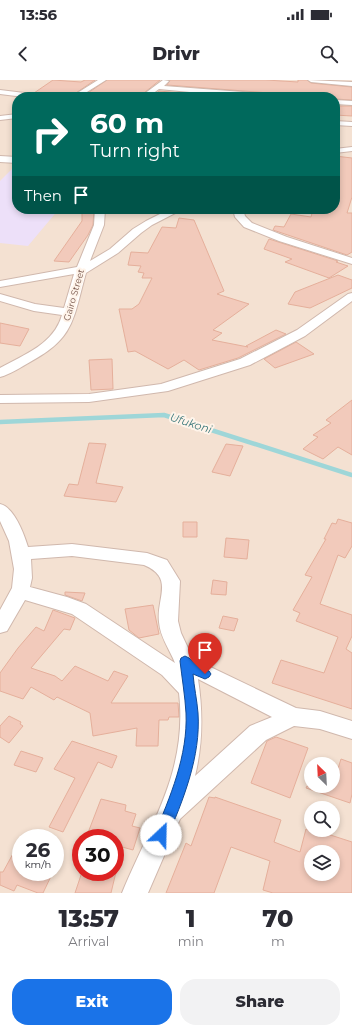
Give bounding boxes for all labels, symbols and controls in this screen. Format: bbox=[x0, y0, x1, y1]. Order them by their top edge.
text: 13:56 bbox=[20, 5, 57, 24]
icon: back bbox=[12, 43, 34, 65]
text: Drivr bbox=[152, 43, 200, 65]
icon: search bbox=[318, 43, 340, 65]
text: 60 m bbox=[90, 106, 164, 140]
icon: right bbox=[24, 108, 76, 160]
text: Turn right bbox=[90, 140, 180, 162]
icon: arrive bbox=[70, 184, 92, 206]
text: Then bbox=[24, 186, 62, 205]
street label: Gairo Street bbox=[61, 267, 86, 322]
water label: Ufukoni bbox=[168, 410, 214, 436]
pin bbox=[188, 633, 222, 674]
icon: arrive bbox=[194, 639, 216, 661]
north arrow bbox=[304, 757, 340, 793]
map controls bbox=[304, 757, 340, 881]
button: search bbox=[304, 801, 340, 837]
position arrow bbox=[140, 814, 182, 856]
speed limit sign: 30 bbox=[72, 829, 124, 881]
text: 26 bbox=[26, 838, 50, 862]
button: layers bbox=[304, 845, 340, 881]
text: km/h bbox=[25, 858, 51, 871]
text: 13:57 bbox=[59, 904, 119, 933]
text: 1 bbox=[186, 904, 196, 933]
text: 70 bbox=[262, 904, 293, 933]
text: Arrival bbox=[68, 933, 109, 949]
text: min bbox=[178, 933, 204, 949]
text: m bbox=[271, 933, 285, 949]
button: Exit bbox=[12, 979, 172, 1025]
button: Share bbox=[180, 979, 340, 1025]

